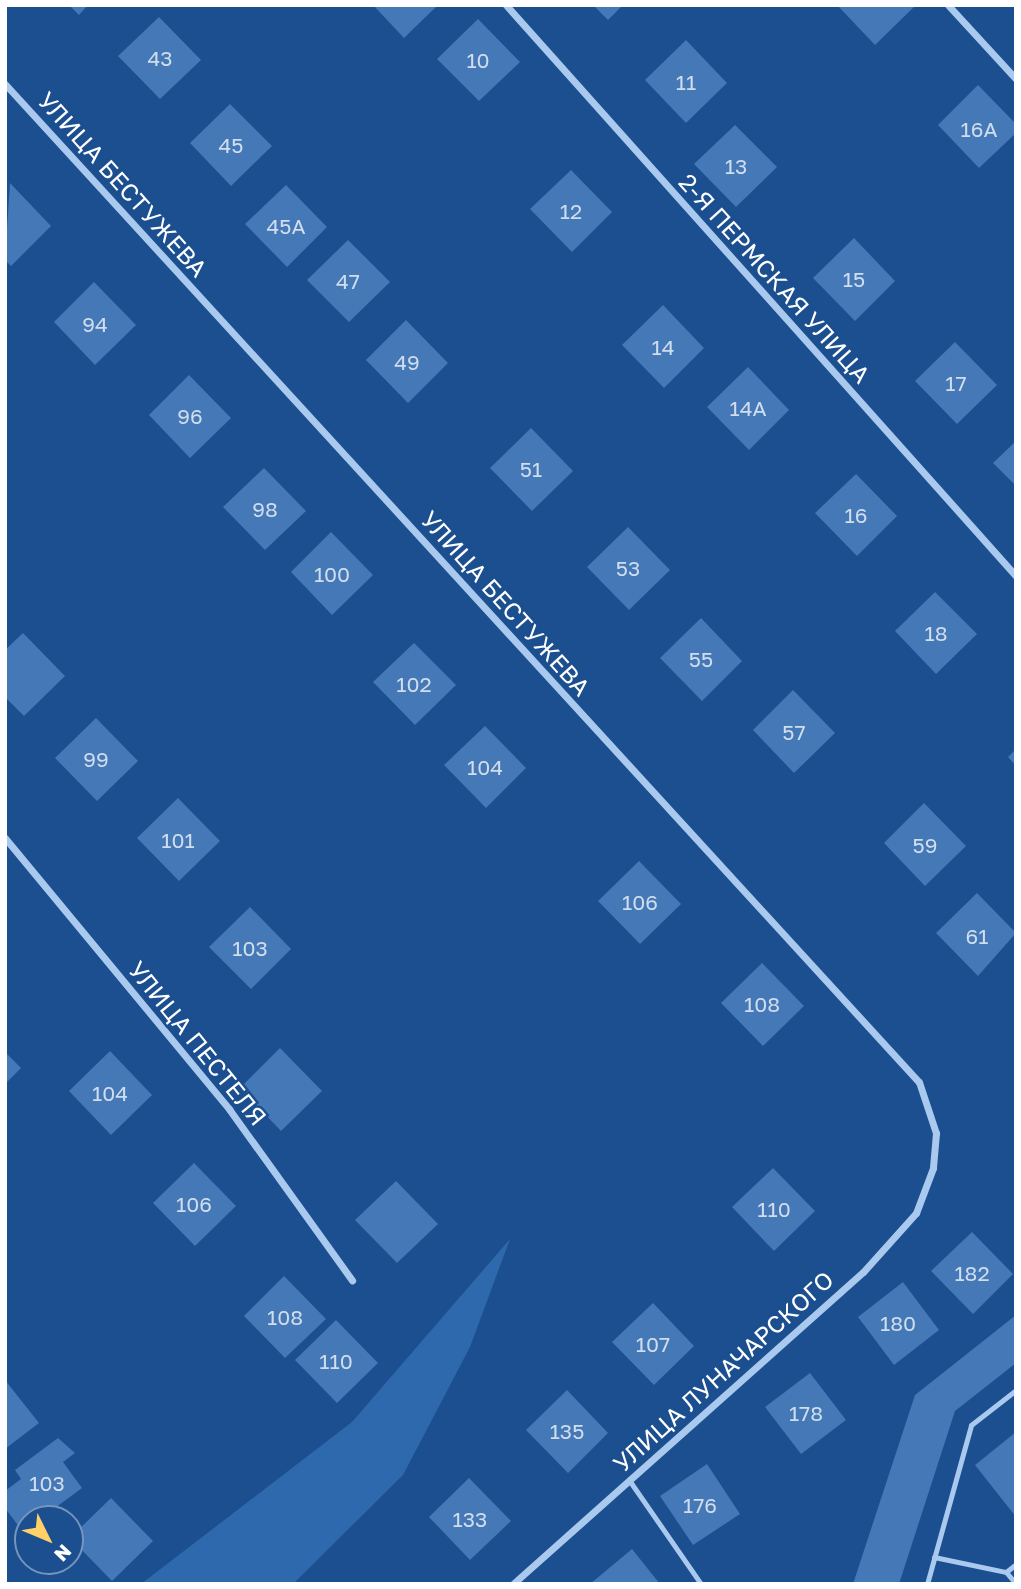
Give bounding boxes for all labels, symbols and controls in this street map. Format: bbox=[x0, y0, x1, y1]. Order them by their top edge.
house number: 43 bbox=[147, 45, 173, 71]
house number: 10 bbox=[466, 47, 490, 73]
house number: 11 bbox=[676, 69, 696, 95]
street label: УЛИЦА БЕСТУЖЕВА bbox=[32, 86, 214, 282]
house number: 16А bbox=[961, 116, 997, 142]
house number: 45 bbox=[219, 132, 243, 158]
house number: 13 bbox=[725, 153, 747, 179]
street label: 2-Я ПЕРМСКАЯ УЛИЦА bbox=[673, 167, 877, 389]
house number: 12 bbox=[560, 198, 582, 224]
house number: 45А bbox=[266, 213, 306, 239]
house number: 15 bbox=[843, 266, 865, 292]
house number: 47 bbox=[336, 268, 360, 294]
house number: 94 bbox=[82, 311, 108, 337]
house number: 14 bbox=[652, 334, 674, 360]
house number: 49 bbox=[394, 349, 420, 375]
house number: 17 bbox=[945, 370, 967, 396]
house number: 14А bbox=[729, 395, 767, 421]
house number: 96 bbox=[177, 403, 203, 429]
house number: 51 bbox=[520, 456, 542, 482]
house number: 98 bbox=[252, 496, 278, 522]
house number: 16 bbox=[845, 502, 867, 528]
street label: УЛИЦА БЕСТУЖЕВА bbox=[415, 505, 597, 701]
house number: 53 bbox=[616, 555, 640, 581]
house number: 100 bbox=[314, 561, 350, 587]
house number: 18 bbox=[925, 620, 947, 646]
house number: 55 bbox=[689, 646, 713, 672]
house number: 102 bbox=[396, 671, 432, 697]
house number: 57 bbox=[782, 719, 806, 745]
house number: 99 bbox=[83, 746, 109, 772]
house number: 104 bbox=[467, 754, 503, 780]
house number: 101 bbox=[161, 827, 195, 853]
house number: 59 bbox=[913, 832, 937, 858]
house number: 106 bbox=[622, 889, 658, 915]
house number: 61 bbox=[966, 923, 988, 949]
house number: 103 bbox=[232, 935, 268, 961]
street label: УЛИЦА ПЕСТЕЛЯ bbox=[123, 955, 273, 1131]
house number: 108 bbox=[744, 991, 780, 1017]
house number: 104 bbox=[92, 1080, 128, 1106]
house number: 106 bbox=[176, 1191, 212, 1217]
house number: 110 bbox=[757, 1196, 791, 1222]
house number: 182 bbox=[954, 1260, 990, 1286]
street label: УЛИЦА ЛУНАЧАРСКОГО bbox=[607, 1265, 839, 1477]
house number: 108 bbox=[267, 1304, 303, 1330]
house number: 180 bbox=[880, 1310, 916, 1336]
house number: 107 bbox=[636, 1331, 670, 1357]
house number: 110 bbox=[319, 1348, 353, 1374]
house number: 178 bbox=[789, 1400, 823, 1426]
house number: 135 bbox=[550, 1418, 584, 1444]
house number: 103 bbox=[29, 1470, 65, 1496]
house number: 176 bbox=[683, 1492, 717, 1518]
north arrow bbox=[14, 1505, 84, 1575]
house number: 133 bbox=[453, 1506, 487, 1532]
text: N bbox=[50, 1540, 77, 1566]

